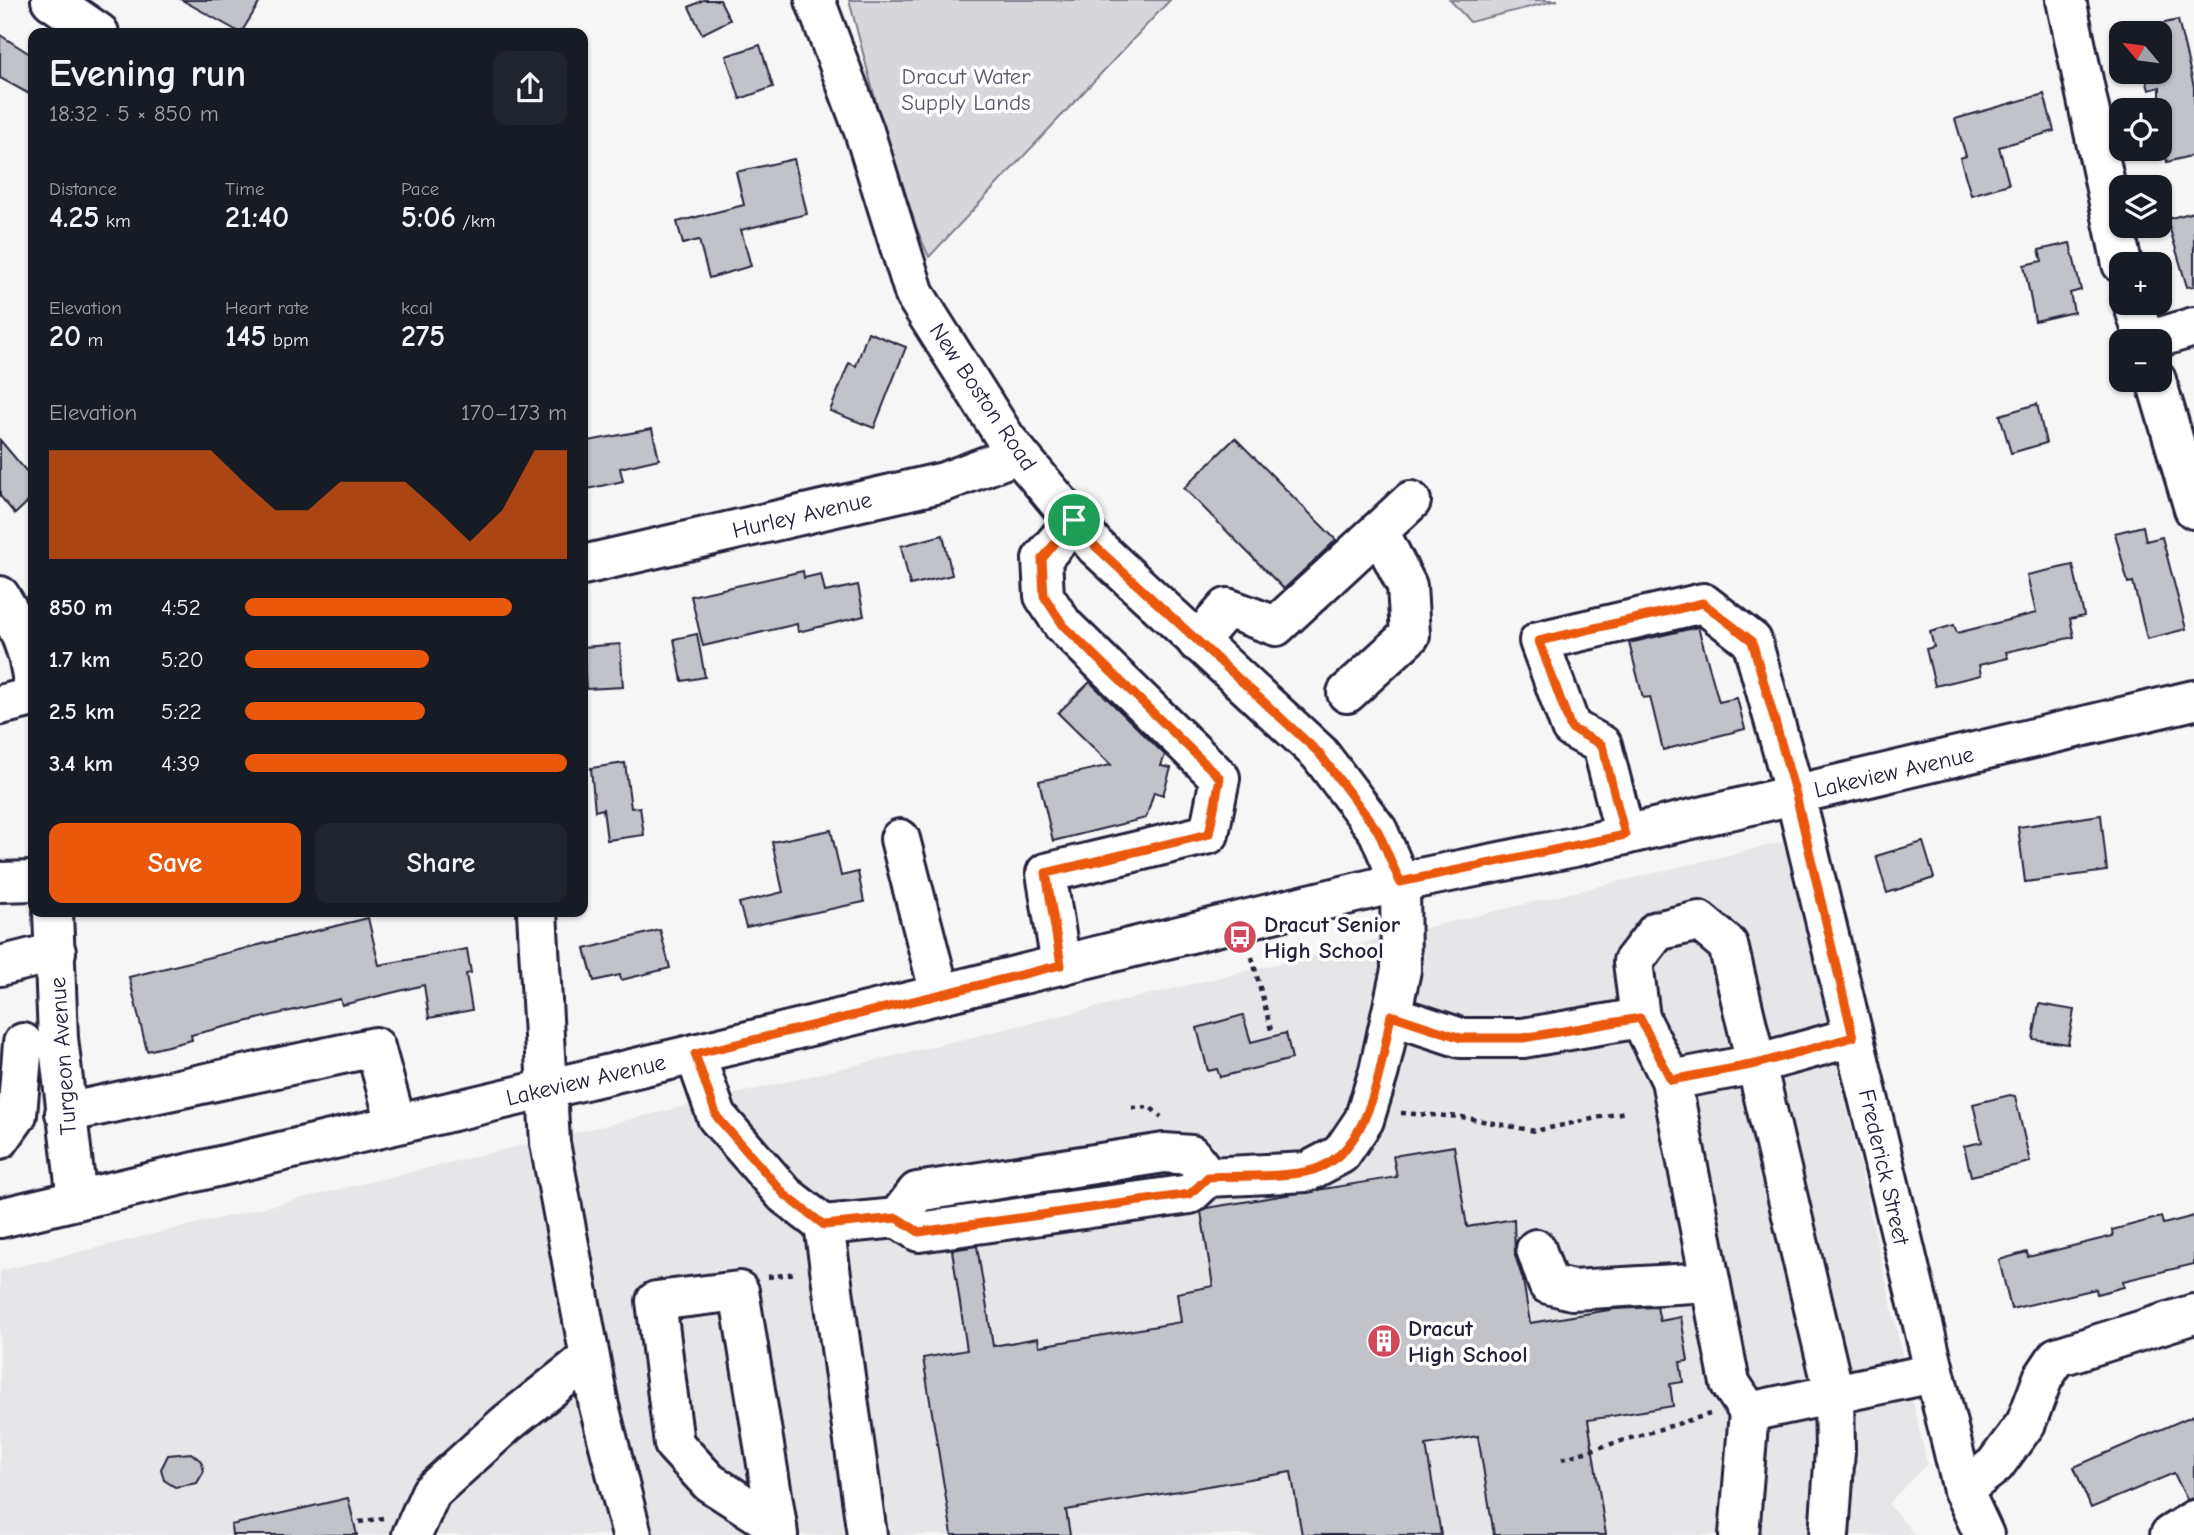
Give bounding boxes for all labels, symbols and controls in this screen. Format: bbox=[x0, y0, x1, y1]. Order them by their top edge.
north arrow bbox=[2109, 21, 2172, 84]
map controls bbox=[2109, 21, 2172, 392]
button: share bbox=[493, 51, 567, 125]
text: Evening run bbox=[49, 52, 246, 96]
park label: Dracut Water Supply Lands bbox=[901, 63, 1031, 116]
button: locate bbox=[2109, 98, 2172, 161]
text: 18:32 · 5 × 850 m bbox=[49, 100, 219, 127]
button: layers bbox=[2109, 175, 2172, 238]
text: Distance bbox=[49, 178, 117, 200]
text: Time bbox=[225, 178, 264, 200]
text: Pace bbox=[401, 178, 439, 200]
text: 4.25 bbox=[49, 200, 99, 235]
text: 21:40 bbox=[225, 200, 289, 235]
text: 5:06 bbox=[401, 200, 456, 235]
text: km bbox=[99, 210, 131, 232]
text: /km bbox=[456, 210, 496, 232]
button: + bbox=[2109, 252, 2172, 315]
text: Elevation bbox=[49, 297, 122, 319]
text: Heart rate bbox=[225, 297, 309, 319]
text: kcal bbox=[401, 297, 433, 319]
street label: New Boston Road bbox=[924, 318, 1042, 476]
text: 20 bbox=[49, 319, 81, 354]
text: 145 bbox=[225, 319, 267, 354]
text: 275 bbox=[401, 319, 445, 354]
text: m bbox=[81, 329, 103, 351]
text: bpm bbox=[267, 329, 309, 351]
button: − bbox=[2109, 329, 2172, 392]
text: Elevation bbox=[49, 399, 137, 426]
text: 170–173 m bbox=[461, 399, 567, 426]
street label: Hurley Avenue bbox=[730, 486, 874, 544]
pin bbox=[1044, 490, 1104, 550]
icon: arrive bbox=[1055, 501, 1093, 539]
text: 850 m bbox=[49, 594, 113, 621]
text: 4:52 bbox=[161, 594, 201, 621]
text: 1.7 km bbox=[49, 646, 110, 673]
text: 5:20 bbox=[161, 646, 204, 673]
text: 2.5 km bbox=[49, 698, 115, 725]
text: 5:22 bbox=[161, 698, 202, 725]
street label: Lakeview Avenue bbox=[1812, 741, 1976, 803]
text: 3.4 km bbox=[49, 750, 113, 777]
text: 4:39 bbox=[161, 750, 200, 777]
button: Save bbox=[49, 823, 301, 903]
button: Share bbox=[315, 823, 567, 903]
place label: Dracut Senior High School bbox=[1264, 911, 1401, 964]
bus stop icon: Dracut Senior High School bbox=[1221, 918, 1259, 956]
street label: Turgeon Avenue bbox=[44, 976, 82, 1136]
street label: Lakeview Avenue bbox=[504, 1049, 668, 1111]
street label: Frederick Street bbox=[1853, 1086, 1915, 1249]
place label: Dracut High School bbox=[1408, 1315, 1528, 1368]
building icon: Dracut High School bbox=[1365, 1322, 1403, 1360]

